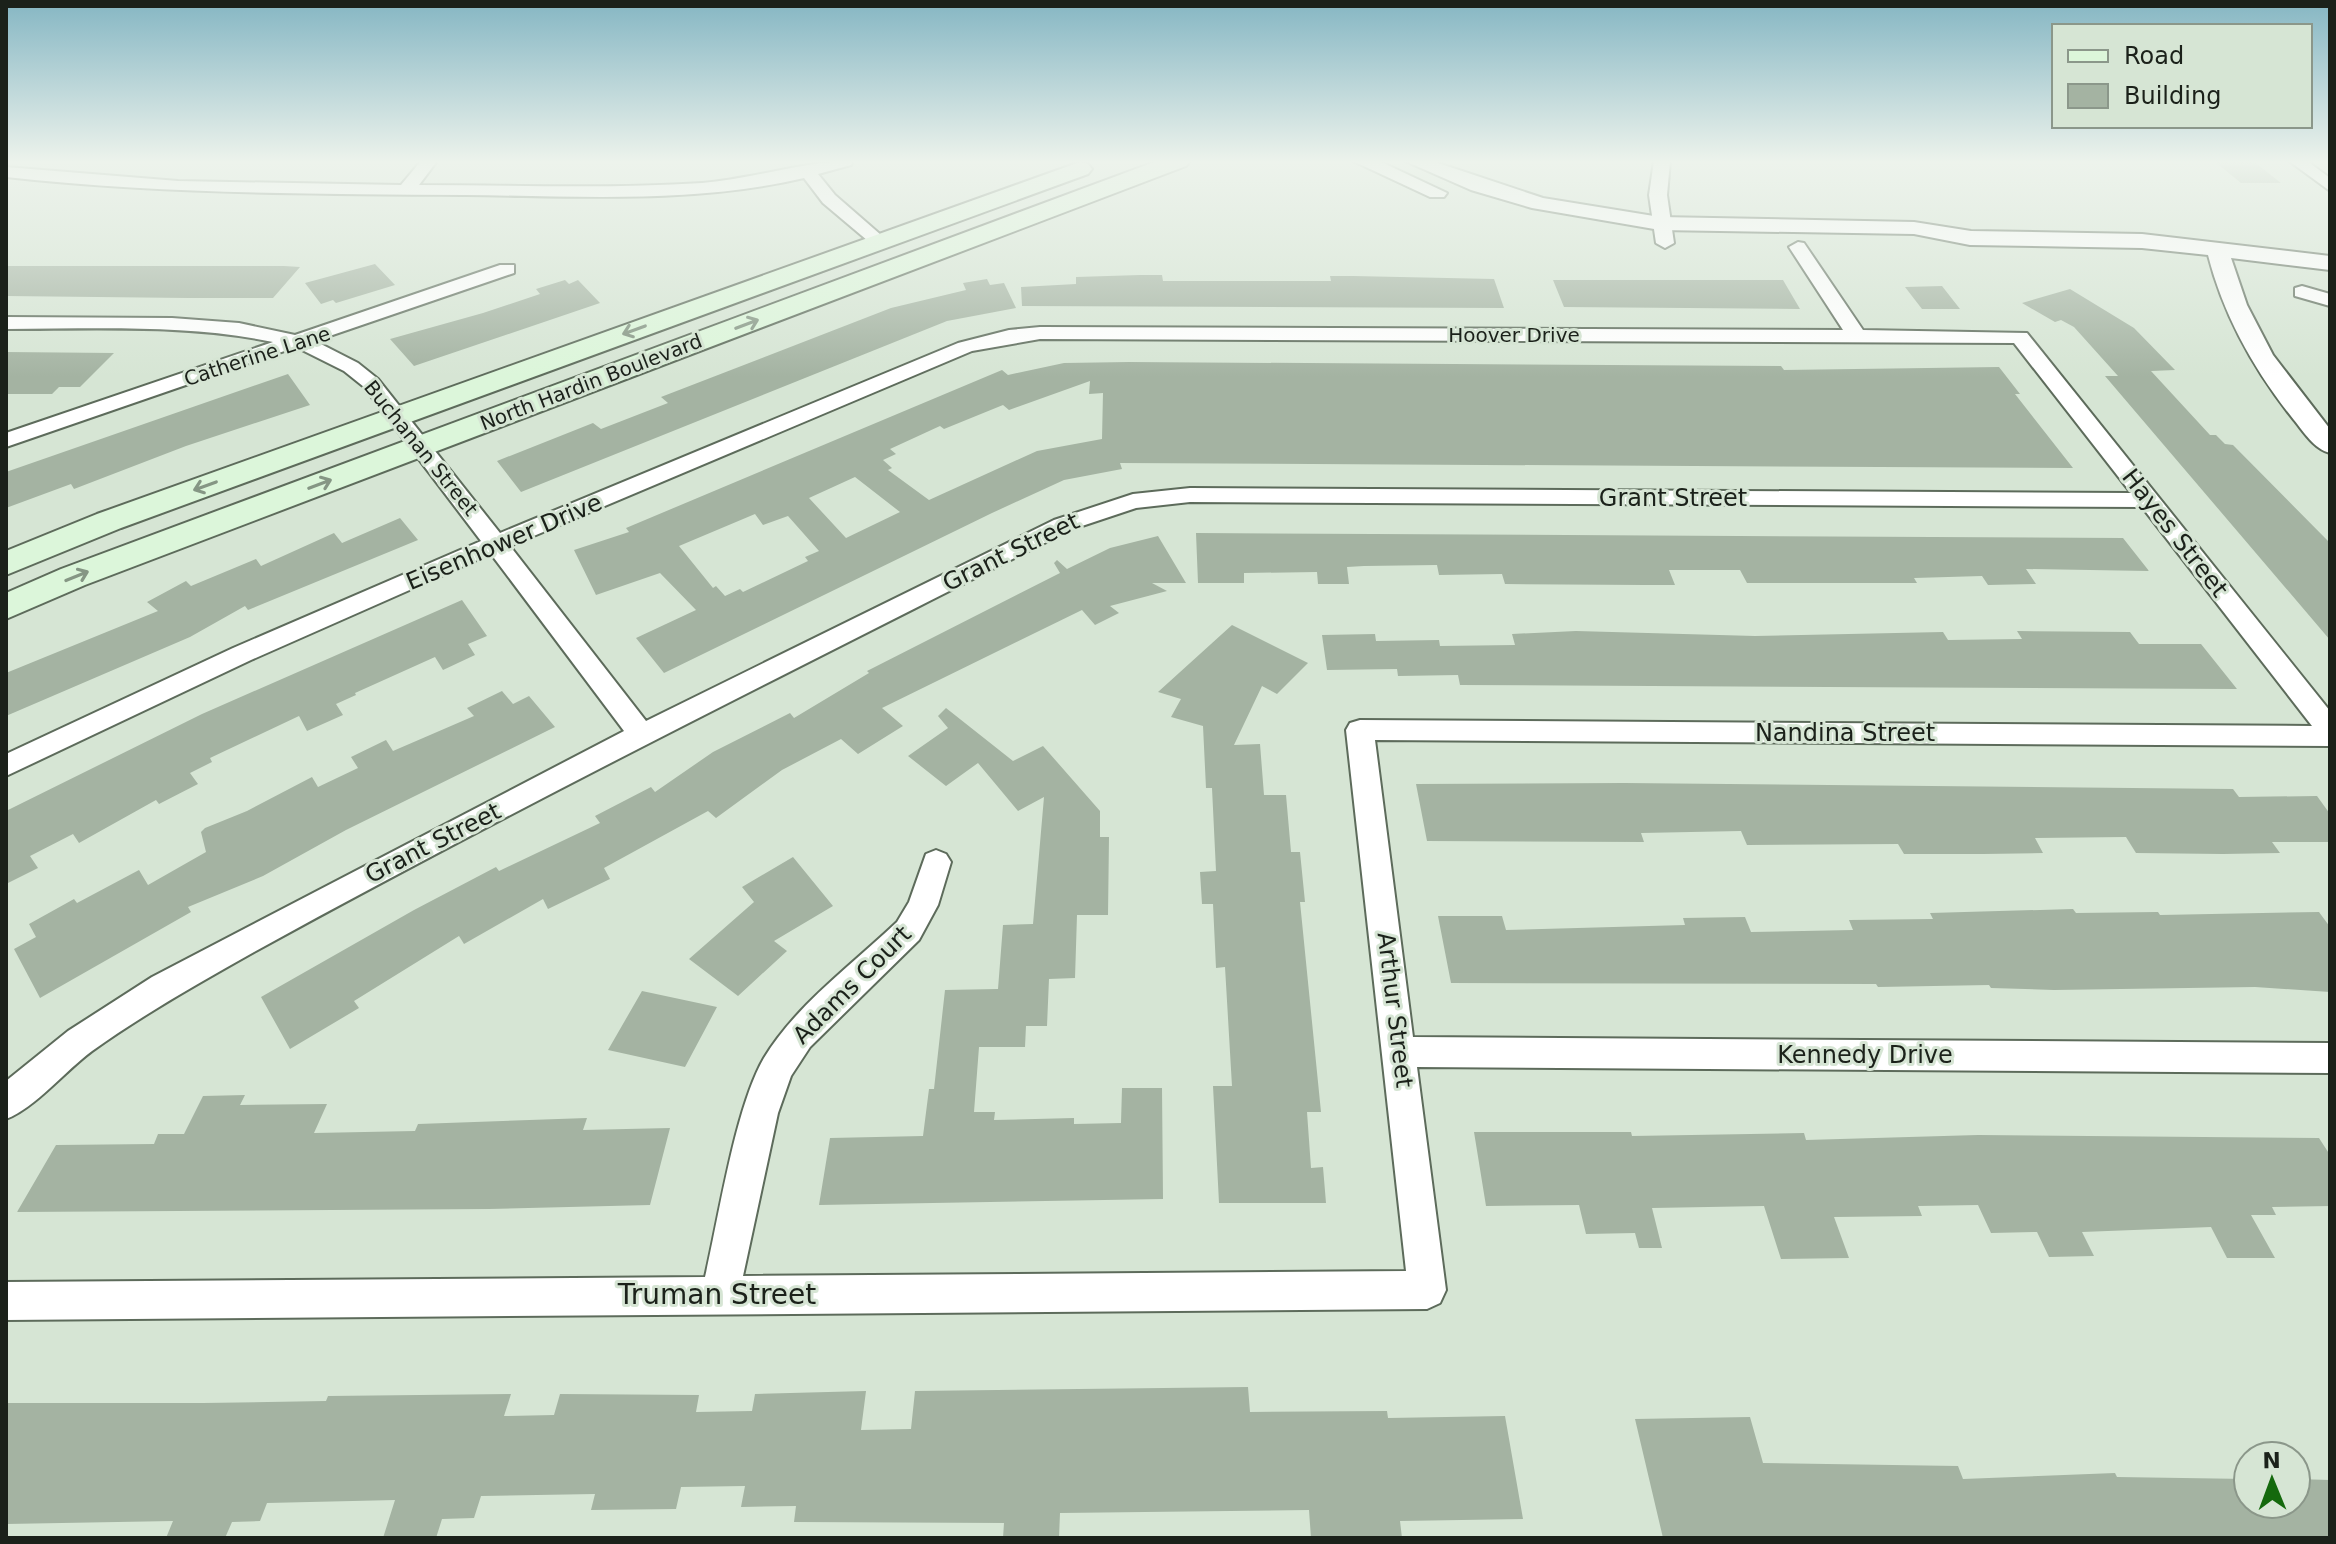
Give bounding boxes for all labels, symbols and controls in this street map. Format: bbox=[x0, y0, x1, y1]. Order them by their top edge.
legend bbox=[2052, 24, 2312, 128]
text: Road bbox=[2124, 42, 2184, 70]
text: Building bbox=[2124, 82, 2221, 110]
one-way arrow bbox=[734, 315, 759, 330]
street label: Catherine Lane bbox=[181, 321, 333, 391]
street label: Hoover Drive bbox=[1448, 323, 1580, 347]
one-way arrow bbox=[622, 324, 647, 338]
street label: North Hardin Boulevard bbox=[477, 329, 705, 435]
street label: Buchanan Street bbox=[359, 376, 483, 521]
street label: Hayes Street bbox=[2116, 463, 2234, 603]
one-way arrow bbox=[308, 476, 332, 490]
one-way arrow bbox=[194, 480, 218, 494]
street label: Grant Street bbox=[1599, 484, 1747, 512]
street label: Eisenhower Drive bbox=[402, 488, 606, 596]
street label: Grant Street bbox=[938, 507, 1084, 597]
one-way arrow bbox=[64, 568, 89, 582]
street label: Nandina Street bbox=[1755, 719, 1935, 747]
street label: Grant Street bbox=[361, 797, 505, 889]
street label: Adams Court bbox=[787, 920, 917, 1050]
street label: Arthur Street bbox=[1372, 931, 1418, 1089]
street label: Kennedy Drive bbox=[1777, 1041, 1953, 1069]
street label: Truman Street bbox=[617, 1278, 816, 1311]
north arrow bbox=[2232, 1440, 2312, 1520]
text: N bbox=[2262, 1448, 2281, 1473]

